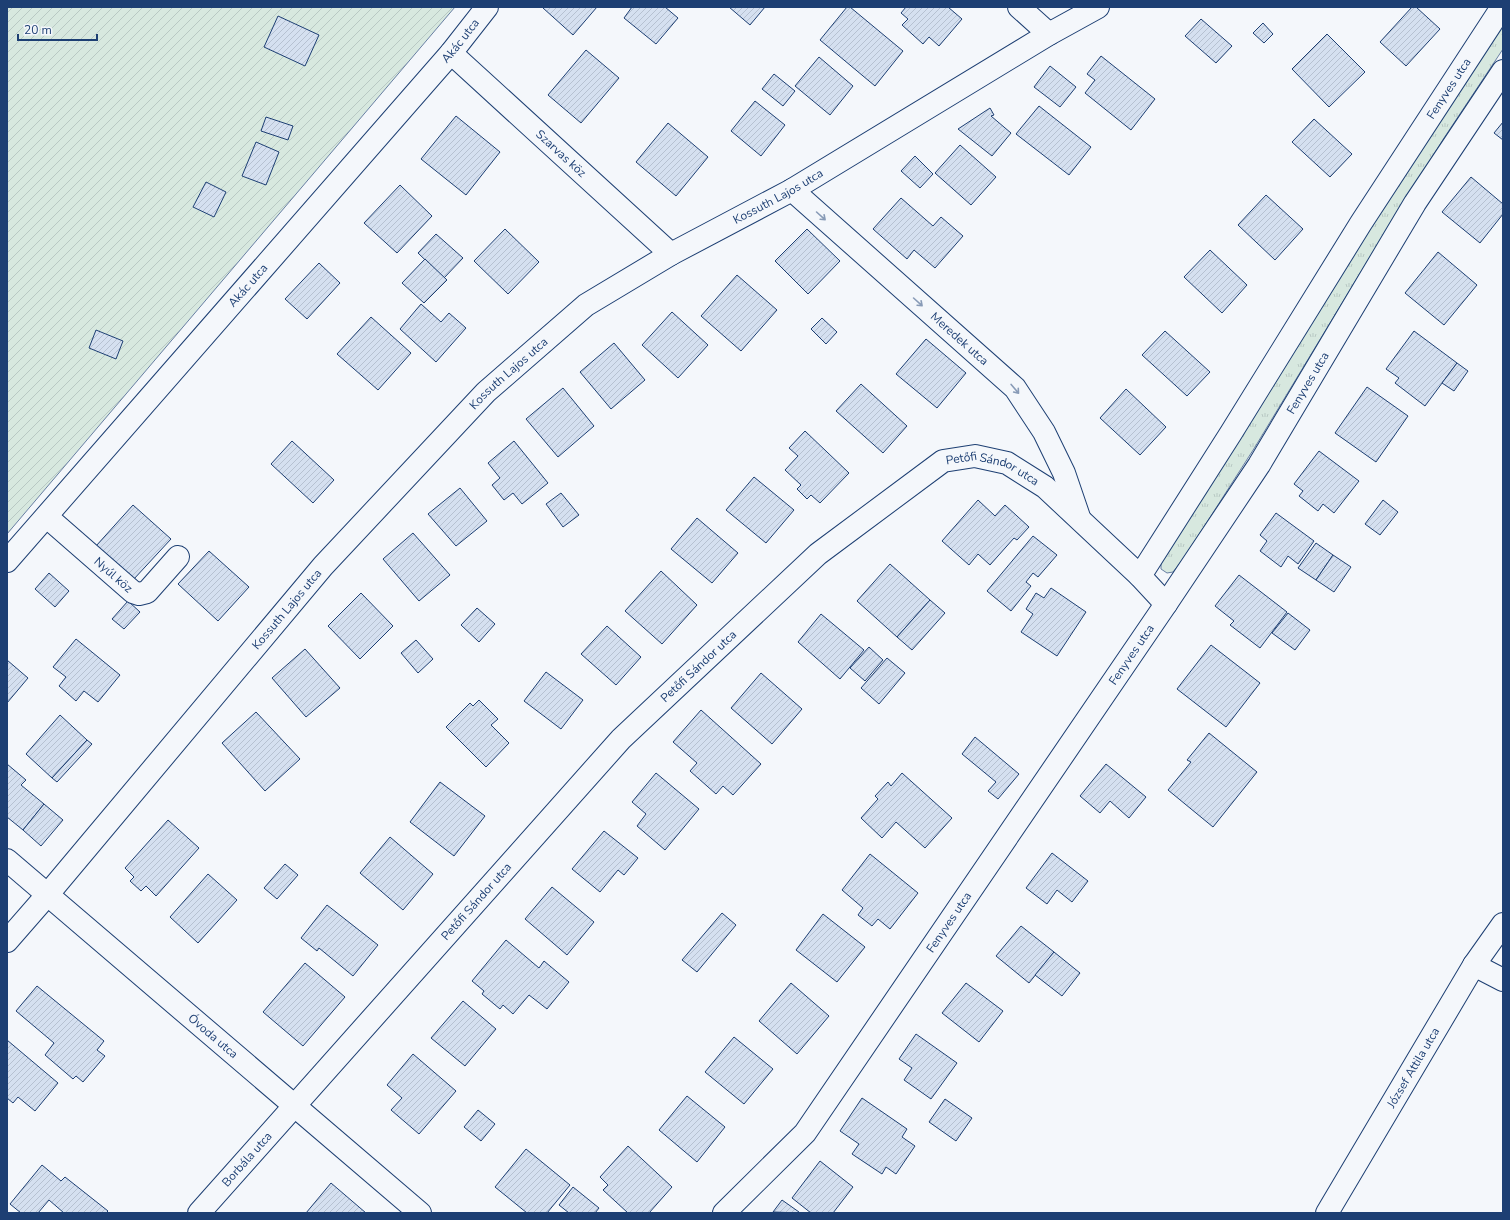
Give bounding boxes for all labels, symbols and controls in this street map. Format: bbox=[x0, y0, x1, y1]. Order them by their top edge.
street label: Akác utca bbox=[438, 15, 483, 66]
scale bar bbox=[18, 16, 97, 42]
text: 20 m bbox=[24, 22, 52, 38]
street label: Fenyves utca bbox=[1423, 55, 1475, 122]
street label: Szarvas köz bbox=[532, 126, 590, 181]
street label: Kossuth Lajos utca bbox=[730, 165, 826, 228]
one-way arrow bbox=[816, 211, 826, 220]
street label: Akác utca bbox=[225, 260, 271, 310]
one-way arrow bbox=[913, 297, 923, 307]
street label: Meredek utca bbox=[927, 309, 992, 369]
street label: Kossuth Lajos utca bbox=[466, 334, 551, 413]
street label: Fenyves utca bbox=[1283, 349, 1333, 417]
one-way arrow bbox=[1010, 384, 1019, 395]
street label: Petőfi Sándor utca bbox=[945, 448, 1042, 489]
street label: Nyúl köz bbox=[91, 554, 136, 596]
street label: Kossuth Lajos utca bbox=[248, 566, 325, 653]
street label: Fenyves utca bbox=[1105, 621, 1158, 688]
street label: Petőfi Sándor utca bbox=[657, 627, 740, 706]
street label: Petőfi Sándor utca bbox=[437, 859, 515, 944]
street label: Fenyves utca bbox=[922, 889, 975, 956]
street label: Óvoda utca bbox=[185, 1010, 241, 1062]
street label: József Attila utca bbox=[1383, 1025, 1443, 1112]
street label: Borbála utca bbox=[218, 1128, 276, 1190]

